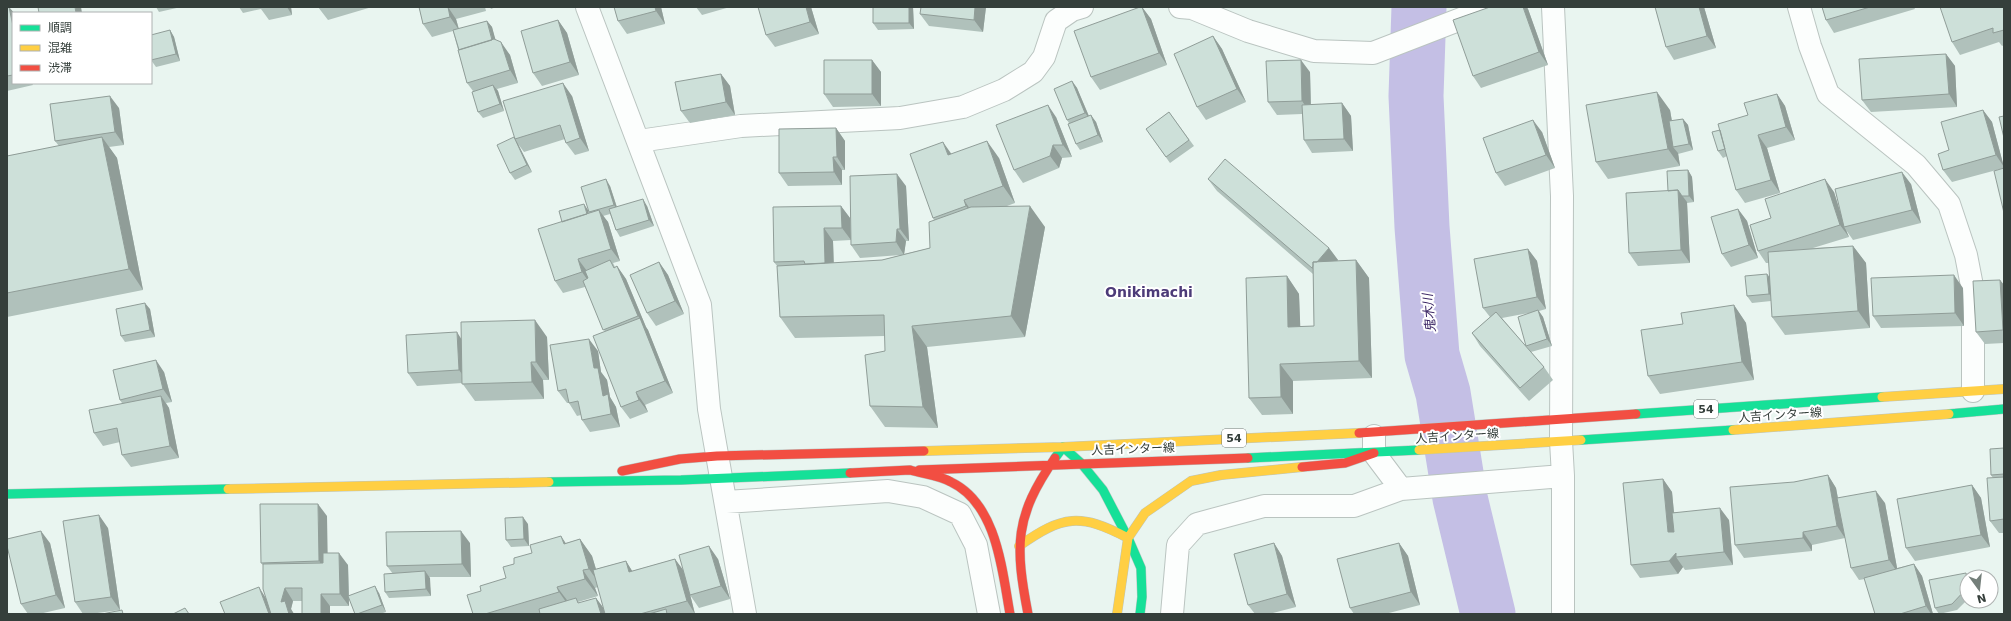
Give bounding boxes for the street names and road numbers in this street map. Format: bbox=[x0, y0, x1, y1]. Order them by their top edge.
road number: 54 bbox=[1694, 400, 1718, 418]
street label: 人吉インター線 bbox=[1738, 405, 1822, 425]
street label: 人吉インター線 bbox=[1415, 426, 1499, 446]
road number: 54 bbox=[1222, 429, 1246, 447]
street label: 人吉インター線 bbox=[1091, 441, 1175, 457]

